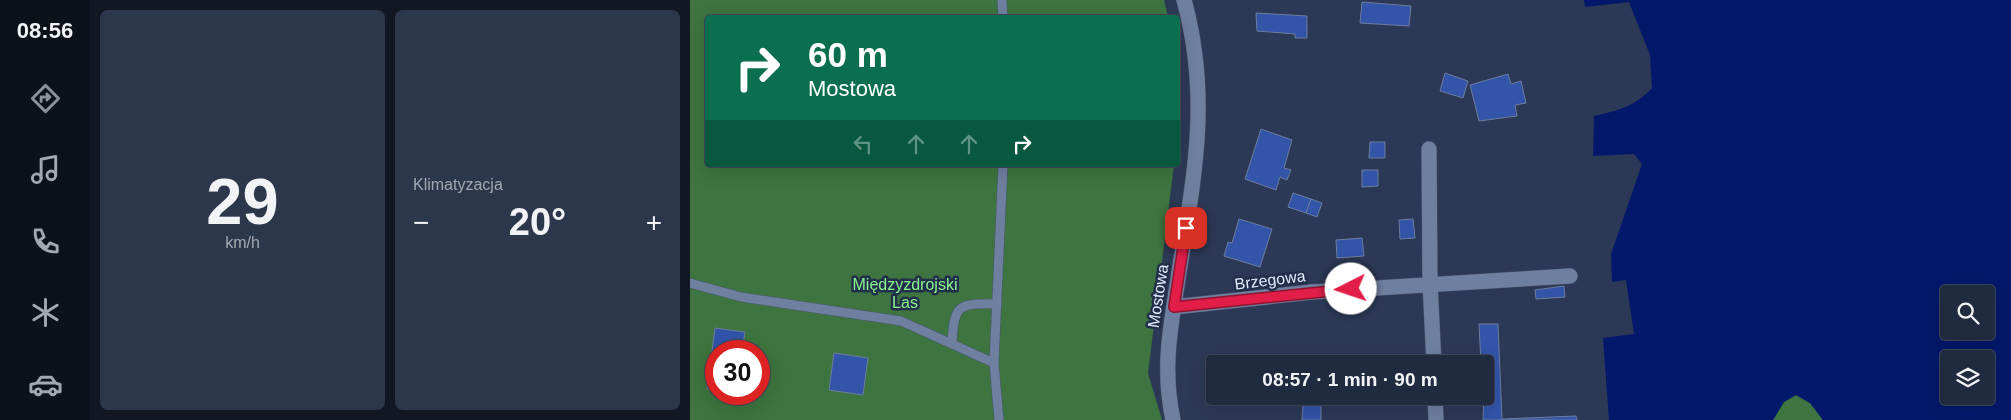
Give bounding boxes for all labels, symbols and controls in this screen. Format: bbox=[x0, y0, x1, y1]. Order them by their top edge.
text: 08:56 bbox=[17, 18, 73, 43]
icon: right bbox=[725, 35, 790, 100]
text: 60 m bbox=[808, 35, 888, 74]
text: Mostowa bbox=[808, 76, 896, 101]
icon: directions bbox=[28, 81, 63, 116]
icon: left bbox=[849, 130, 877, 158]
icon: ahead bbox=[902, 130, 930, 158]
icon: ahead bbox=[955, 130, 983, 158]
icon: right bbox=[1008, 130, 1036, 158]
icon: music bbox=[28, 152, 63, 187]
text: 29 bbox=[206, 165, 279, 238]
text: Klimatyzacja bbox=[413, 176, 503, 193]
text: 20° bbox=[509, 201, 566, 243]
text: − bbox=[413, 207, 429, 238]
text: + bbox=[646, 207, 662, 238]
pin bbox=[1165, 207, 1207, 249]
icon: arrive bbox=[1172, 214, 1200, 242]
icon: phone bbox=[28, 224, 63, 259]
text: km/h bbox=[225, 234, 260, 251]
position arrow bbox=[1324, 262, 1376, 314]
street label: Mostowa bbox=[1145, 263, 1171, 329]
street label: Brzegowa bbox=[1234, 267, 1306, 293]
park label: Międzyzdrojski Las bbox=[853, 276, 957, 311]
map controls bbox=[1940, 285, 1995, 405]
button: search bbox=[1940, 285, 1995, 340]
icon: climate bbox=[28, 295, 63, 330]
speed limit sign: 30 bbox=[705, 340, 770, 405]
button: layers bbox=[1940, 350, 1995, 405]
icon: car bbox=[28, 367, 63, 402]
text: 08:57 · 1 min · 90 m bbox=[1262, 369, 1438, 390]

